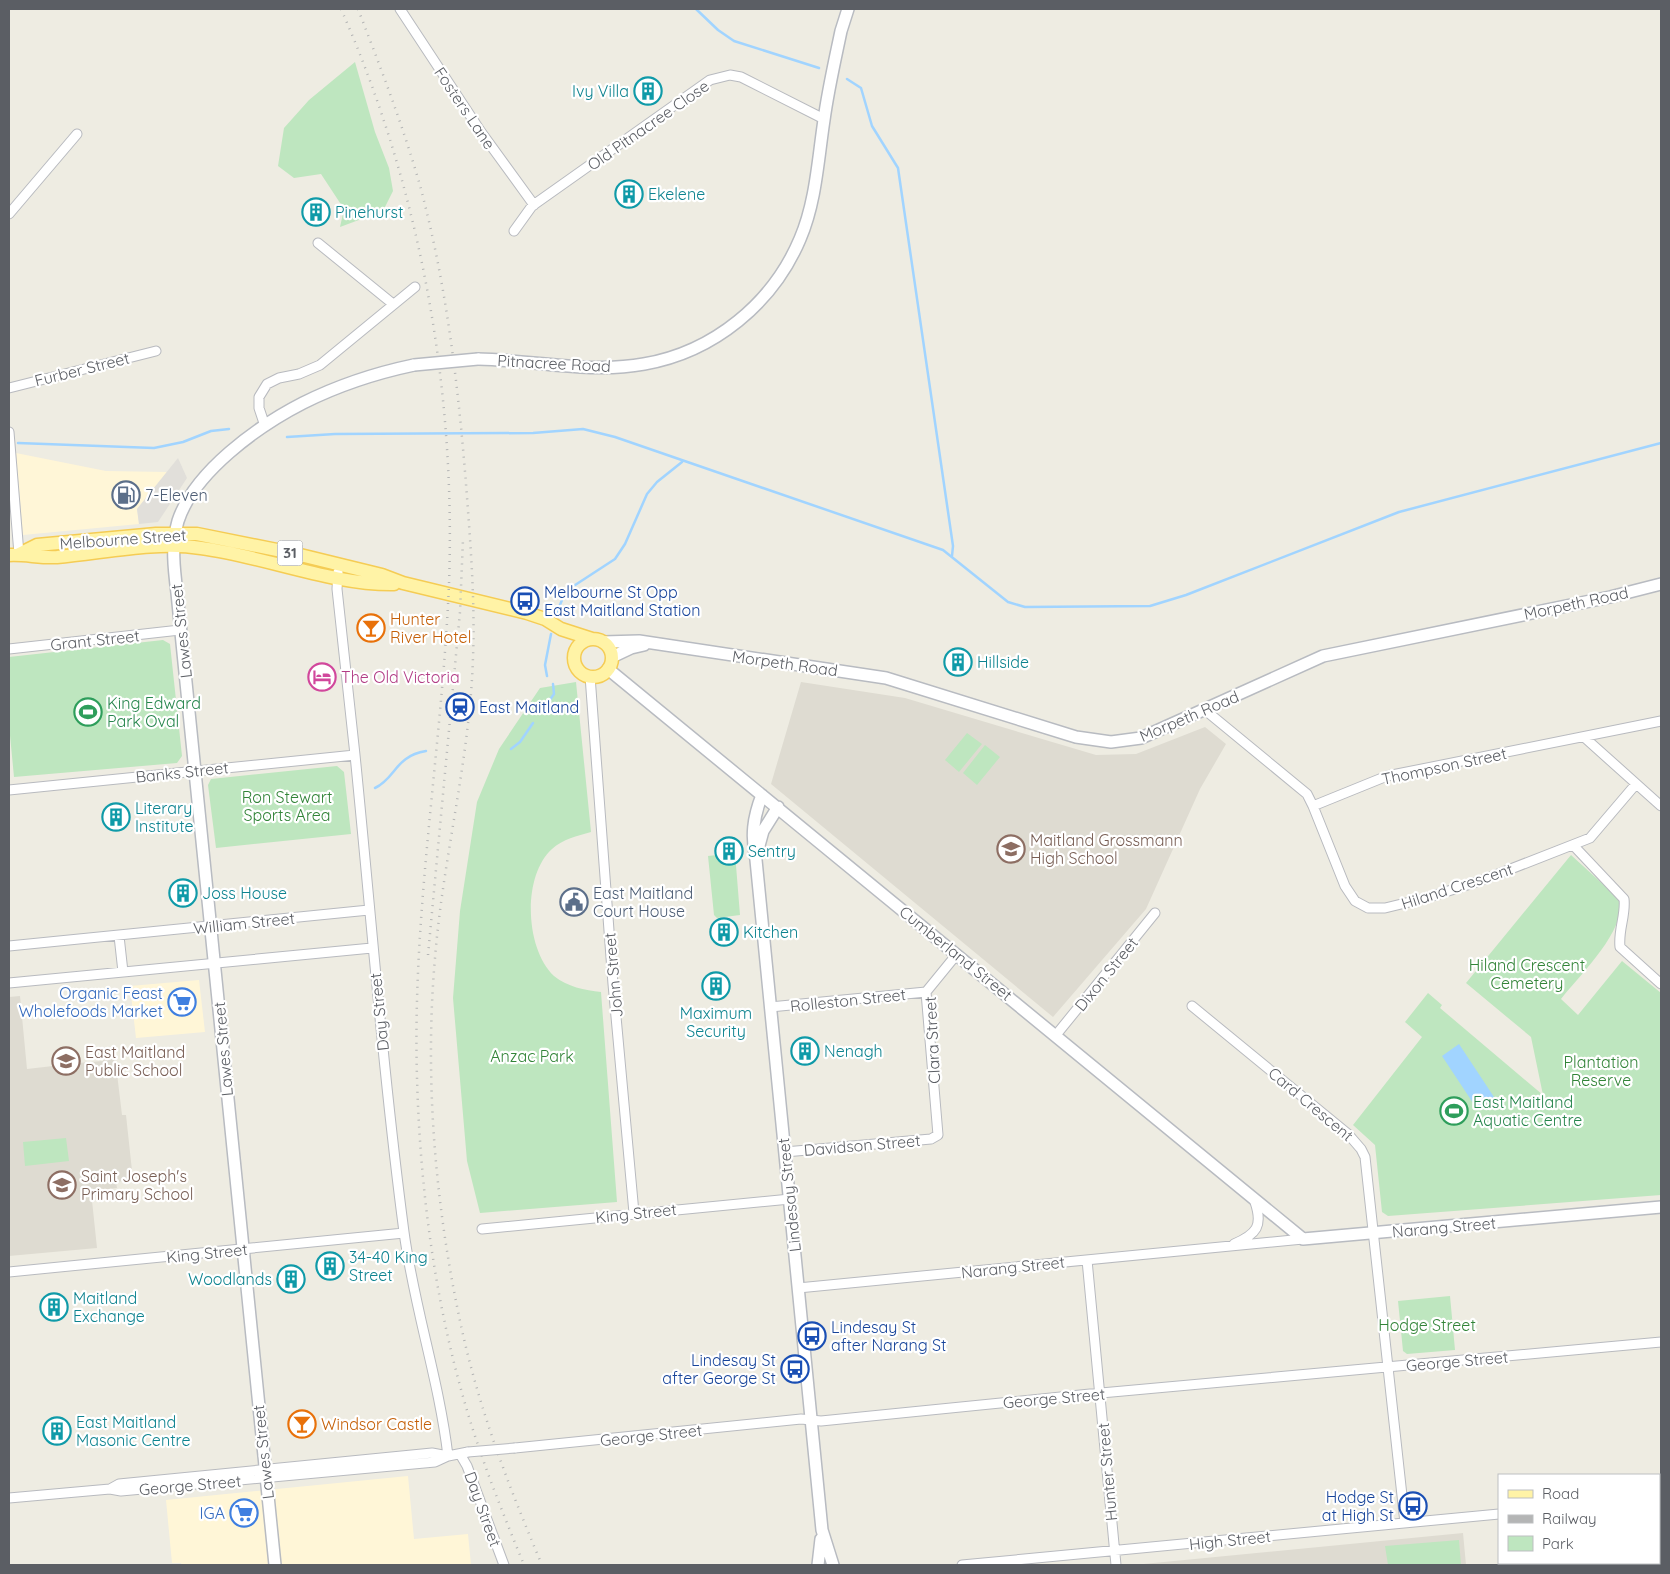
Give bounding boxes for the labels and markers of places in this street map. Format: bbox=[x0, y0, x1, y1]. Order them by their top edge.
building icon: Ivy Villa bbox=[633, 76, 663, 106]
place label: Ivy Villa bbox=[572, 81, 629, 101]
building icon: Ekelene bbox=[614, 179, 644, 209]
place label: Ekelene bbox=[648, 184, 705, 204]
building icon: Pinehurst bbox=[301, 197, 331, 227]
place label: Pinehurst bbox=[335, 202, 404, 222]
fuel station icon: 7-Eleven bbox=[111, 480, 141, 510]
place label: 7-Eleven bbox=[145, 485, 208, 505]
place label: Melbourne St Opp East Maitland Station bbox=[544, 582, 700, 620]
bus stop icon: Melbourne St Opp East Maitland Station bbox=[510, 586, 540, 616]
place label: Hunter River Hotel bbox=[390, 609, 471, 647]
bar icon: Hunter River Hotel bbox=[356, 613, 386, 643]
building icon: Hillside bbox=[943, 647, 973, 677]
place label: Hillside bbox=[977, 652, 1029, 672]
hotel icon: The Old Victoria bbox=[307, 662, 337, 692]
place label: The Old Victoria bbox=[341, 667, 460, 687]
station icon: East Maitland bbox=[445, 692, 475, 722]
place label: King Edward Park Oval bbox=[107, 693, 201, 731]
sports icon: King Edward Park Oval bbox=[73, 697, 103, 727]
place label: East Maitland bbox=[479, 697, 579, 717]
place label: Literary Institute bbox=[135, 798, 194, 836]
building icon: Literary Institute bbox=[101, 802, 131, 832]
place label: Maitland Grossmann High School bbox=[1030, 830, 1183, 868]
school or university icon: Maitland Grossmann High School bbox=[996, 834, 1026, 864]
building icon: Sentry bbox=[714, 836, 744, 866]
place label: Sentry bbox=[748, 841, 796, 861]
building icon: Joss House bbox=[168, 878, 198, 908]
place label: Joss House bbox=[202, 883, 287, 903]
place label: East Maitland Court House bbox=[593, 883, 693, 921]
public building icon: East Maitland Court House bbox=[559, 887, 589, 917]
building icon: Kitchen bbox=[709, 917, 739, 947]
place label: Kitchen bbox=[743, 922, 798, 942]
building icon: Maximum Security bbox=[701, 971, 731, 1001]
place label: Organic Feast Wholefoods Market bbox=[18, 983, 163, 1021]
supermarket icon: Organic Feast Wholefoods Market bbox=[167, 987, 197, 1017]
place label: Maximum Security bbox=[680, 1003, 752, 1041]
building icon: Nenagh bbox=[790, 1036, 820, 1066]
place label: Nenagh bbox=[824, 1041, 883, 1061]
place label: East Maitland Public School bbox=[85, 1042, 185, 1080]
school or university icon: East Maitland Public School bbox=[51, 1046, 81, 1076]
place label: East Maitland Aquatic Centre bbox=[1473, 1092, 1582, 1130]
sports icon: East Maitland Aquatic Centre bbox=[1439, 1096, 1469, 1126]
place label: Saint Joseph's Primary School bbox=[81, 1166, 193, 1204]
school or university icon: Saint Joseph's Primary School bbox=[47, 1170, 77, 1200]
place label: 34-40 King Street bbox=[349, 1247, 428, 1285]
building icon: 34-40 King Street bbox=[315, 1251, 345, 1281]
building icon: Woodlands bbox=[276, 1264, 306, 1294]
place label: Woodlands bbox=[188, 1269, 272, 1289]
place label: Maitland Exchange bbox=[73, 1288, 145, 1326]
building icon: Maitland Exchange bbox=[39, 1292, 69, 1322]
place label: Lindesay St after Narang St bbox=[831, 1317, 946, 1355]
bus stop icon: Lindesay St after Narang St bbox=[797, 1321, 827, 1351]
place label: Lindesay St after George St bbox=[662, 1350, 776, 1388]
bus stop icon: Lindesay St after George St bbox=[780, 1354, 810, 1384]
bar icon: Windsor Castle bbox=[287, 1409, 317, 1439]
place label: East Maitland Masonic Centre bbox=[76, 1412, 190, 1450]
place label: Windsor Castle bbox=[321, 1414, 432, 1434]
building icon: East Maitland Masonic Centre bbox=[42, 1416, 72, 1446]
place label: Hodge St at High St bbox=[1322, 1487, 1394, 1525]
bus stop icon: Hodge St at High St bbox=[1398, 1491, 1428, 1521]
supermarket icon: IGA bbox=[229, 1498, 259, 1528]
place label: IGA bbox=[200, 1503, 225, 1523]

